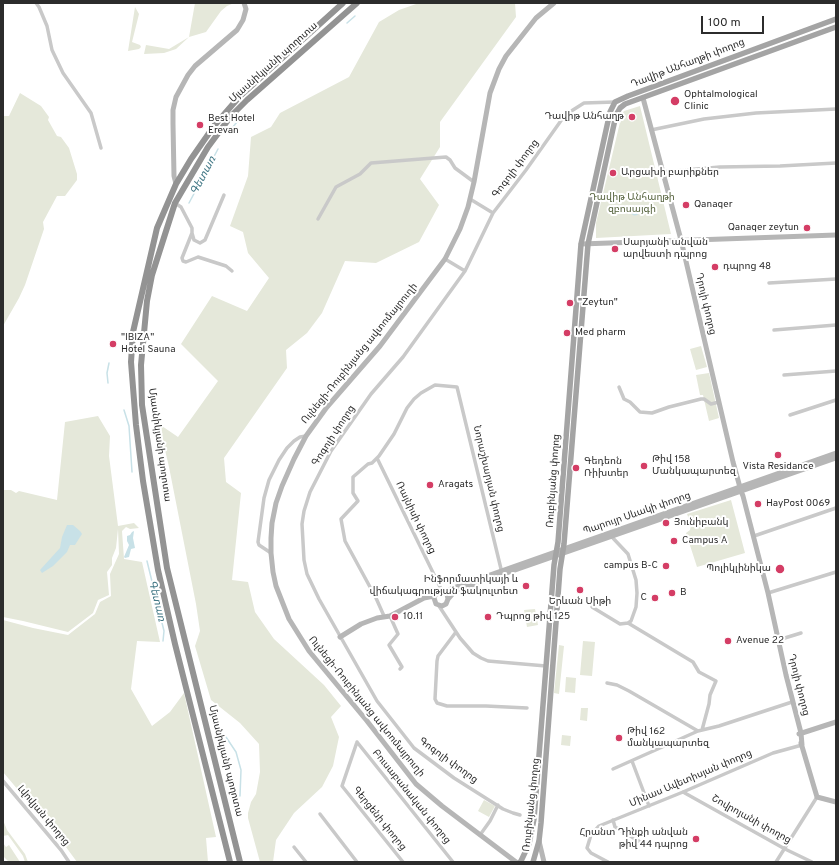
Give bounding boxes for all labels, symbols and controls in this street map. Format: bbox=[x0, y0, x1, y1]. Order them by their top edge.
scale bar bbox=[703, 8, 766, 34]
text: 100 m bbox=[708, 15, 741, 31]
street label: Մյասնիկյանի պողոտա bbox=[227, 20, 321, 106]
street label: Դավիթ Անհաղթի փողոց bbox=[629, 37, 747, 91]
place label: Ophtalmological Clinic bbox=[684, 89, 758, 112]
marker: Ophtalmological Clinic bbox=[669, 95, 681, 107]
place label: Դավիթ Անհաղթ bbox=[544, 111, 624, 123]
marker: Դավիթ Անհաղթ bbox=[627, 112, 637, 122]
place label: Best Hotel Erevan bbox=[208, 113, 255, 136]
marker: Best Hotel Erevan bbox=[195, 120, 205, 130]
street label: Գոգոլի փողոց bbox=[490, 137, 542, 201]
water label: Գետառ bbox=[188, 154, 220, 198]
place label: Արցախի բարիքներ bbox=[621, 167, 719, 179]
marker: Արցախի բարիքներ bbox=[608, 168, 618, 178]
park label: Դավիթ Անհաղթի զբոսայգի bbox=[589, 192, 675, 216]
place label: Qanaqer bbox=[694, 199, 733, 211]
marker: Qanaqer bbox=[681, 200, 691, 210]
place label: Qanaqer zeytun bbox=[728, 222, 799, 234]
marker: Qanaqer zeytun bbox=[802, 223, 812, 233]
place label: Սարյանի անվան արվեստի դպրոց bbox=[623, 237, 708, 260]
marker: Սարյանի անվան արվեստի դպրոց bbox=[610, 244, 620, 254]
place label: դպրոց 48 bbox=[723, 261, 771, 273]
marker: դպրոց 48 bbox=[710, 262, 720, 272]
street label: Դրոյի փողոց bbox=[692, 272, 718, 336]
street label: Ուլնեցի-Ռուբինյանց ավտոմայրուղի bbox=[299, 281, 421, 427]
place label: "Zeytun" bbox=[578, 297, 618, 309]
marker: "Zeytun" bbox=[565, 298, 575, 308]
place label: Med pharm bbox=[575, 327, 626, 339]
marker: Med pharm bbox=[562, 328, 572, 338]
place label: "IBIZA" Hotel Sauna bbox=[121, 332, 175, 356]
marker: "IBIZA" Hotel Sauna bbox=[108, 339, 118, 349]
street label: Մյասնիկյանի պողոտա bbox=[145, 387, 173, 503]
street label: Գոգոլի փողոց bbox=[310, 403, 358, 469]
street label: Նորաշխարյան փողոց bbox=[470, 424, 506, 534]
street label: Ռուբինյանց փողոց bbox=[545, 434, 563, 528]
marker: Vista Residance bbox=[773, 450, 783, 460]
place label: Թիվ 158 Մանկապարտեզ bbox=[652, 454, 736, 478]
place label: Գեդեոն Ռիխտեր bbox=[584, 456, 628, 480]
marker: Թիվ 158 Մանկապարտեզ bbox=[639, 461, 649, 471]
place label: Vista Residance bbox=[742, 461, 814, 473]
marker: Գեդեոն Ռիխտեր bbox=[571, 463, 581, 473]
place label: Aragats bbox=[438, 479, 473, 491]
street label: Ռայնիսի փողոց bbox=[392, 480, 438, 556]
marker: Aragats bbox=[425, 480, 435, 490]
street label: Պարույր Սևակի փողոց bbox=[582, 490, 692, 538]
place label: HayPost 0069 bbox=[766, 498, 830, 510]
marker: HayPost 0069 bbox=[753, 499, 763, 509]
place label: Յունիբանկ bbox=[674, 517, 728, 529]
marker: Յունիբանկ bbox=[661, 518, 671, 528]
place label: Campus A bbox=[682, 535, 728, 547]
marker: Campus A bbox=[669, 536, 679, 546]
place label: campus B-C bbox=[604, 560, 658, 572]
marker: campus B-C bbox=[661, 561, 671, 571]
place label: Պոլիկլինիկա bbox=[706, 563, 771, 575]
marker: Պոլիկլինիկա bbox=[774, 563, 786, 575]
place label: Ինֆորմատիկայի և վիճակագրության ֆակուլտետ bbox=[370, 574, 518, 598]
water label: Գետառ bbox=[145, 579, 167, 623]
marker: Ինֆորմատիկայի և վիճակագրության ֆակուլտետ bbox=[521, 581, 531, 591]
marker: Երևան Սիթի bbox=[575, 585, 585, 595]
place label: B bbox=[680, 587, 687, 599]
marker: B bbox=[667, 588, 677, 598]
place label: C bbox=[641, 592, 647, 604]
marker: C bbox=[650, 593, 660, 603]
place label: Երևան Սիթի bbox=[549, 596, 611, 608]
place label: 10.11 bbox=[403, 611, 423, 623]
place label: Դպրոց թիվ 125 bbox=[496, 611, 570, 623]
marker: 10.11 bbox=[390, 612, 400, 622]
marker: Դպրոց թիվ 125 bbox=[483, 612, 493, 622]
street label: Ուլնեցի-Ռուբինյանց ավտոմայրուղի bbox=[305, 634, 427, 780]
place label: Avenue 22 bbox=[736, 635, 784, 647]
marker: Avenue 22 bbox=[723, 636, 733, 646]
street label: Դրոյի փողոց bbox=[784, 653, 812, 717]
street label: Մյասնիկյանի պողոտա bbox=[205, 704, 245, 818]
place label: Թիվ 162 մանկապարտեզ bbox=[627, 726, 709, 750]
marker: Թիվ 162 մանկապարտեզ bbox=[614, 733, 624, 743]
street label: Գոգոլի փողոց bbox=[416, 736, 480, 786]
street label: Բուսաբանական փողոց bbox=[369, 747, 453, 847]
street label: Մինաս Ավետիսյան փողոց bbox=[628, 748, 754, 810]
street label: Ռուբինյանց փողոց bbox=[521, 758, 543, 852]
street label: Լվովյան փողոց bbox=[14, 783, 72, 849]
street label: Գերցենի փողոց bbox=[350, 785, 408, 853]
street label: Շովրոյանի փողոց bbox=[709, 793, 793, 847]
place label: Հրանտ Դինքի անվան թիվ 44 դպրոց bbox=[580, 827, 688, 850]
marker: Հրանտ Դինքի անվան թիվ 44 դպրոց bbox=[691, 834, 701, 844]

